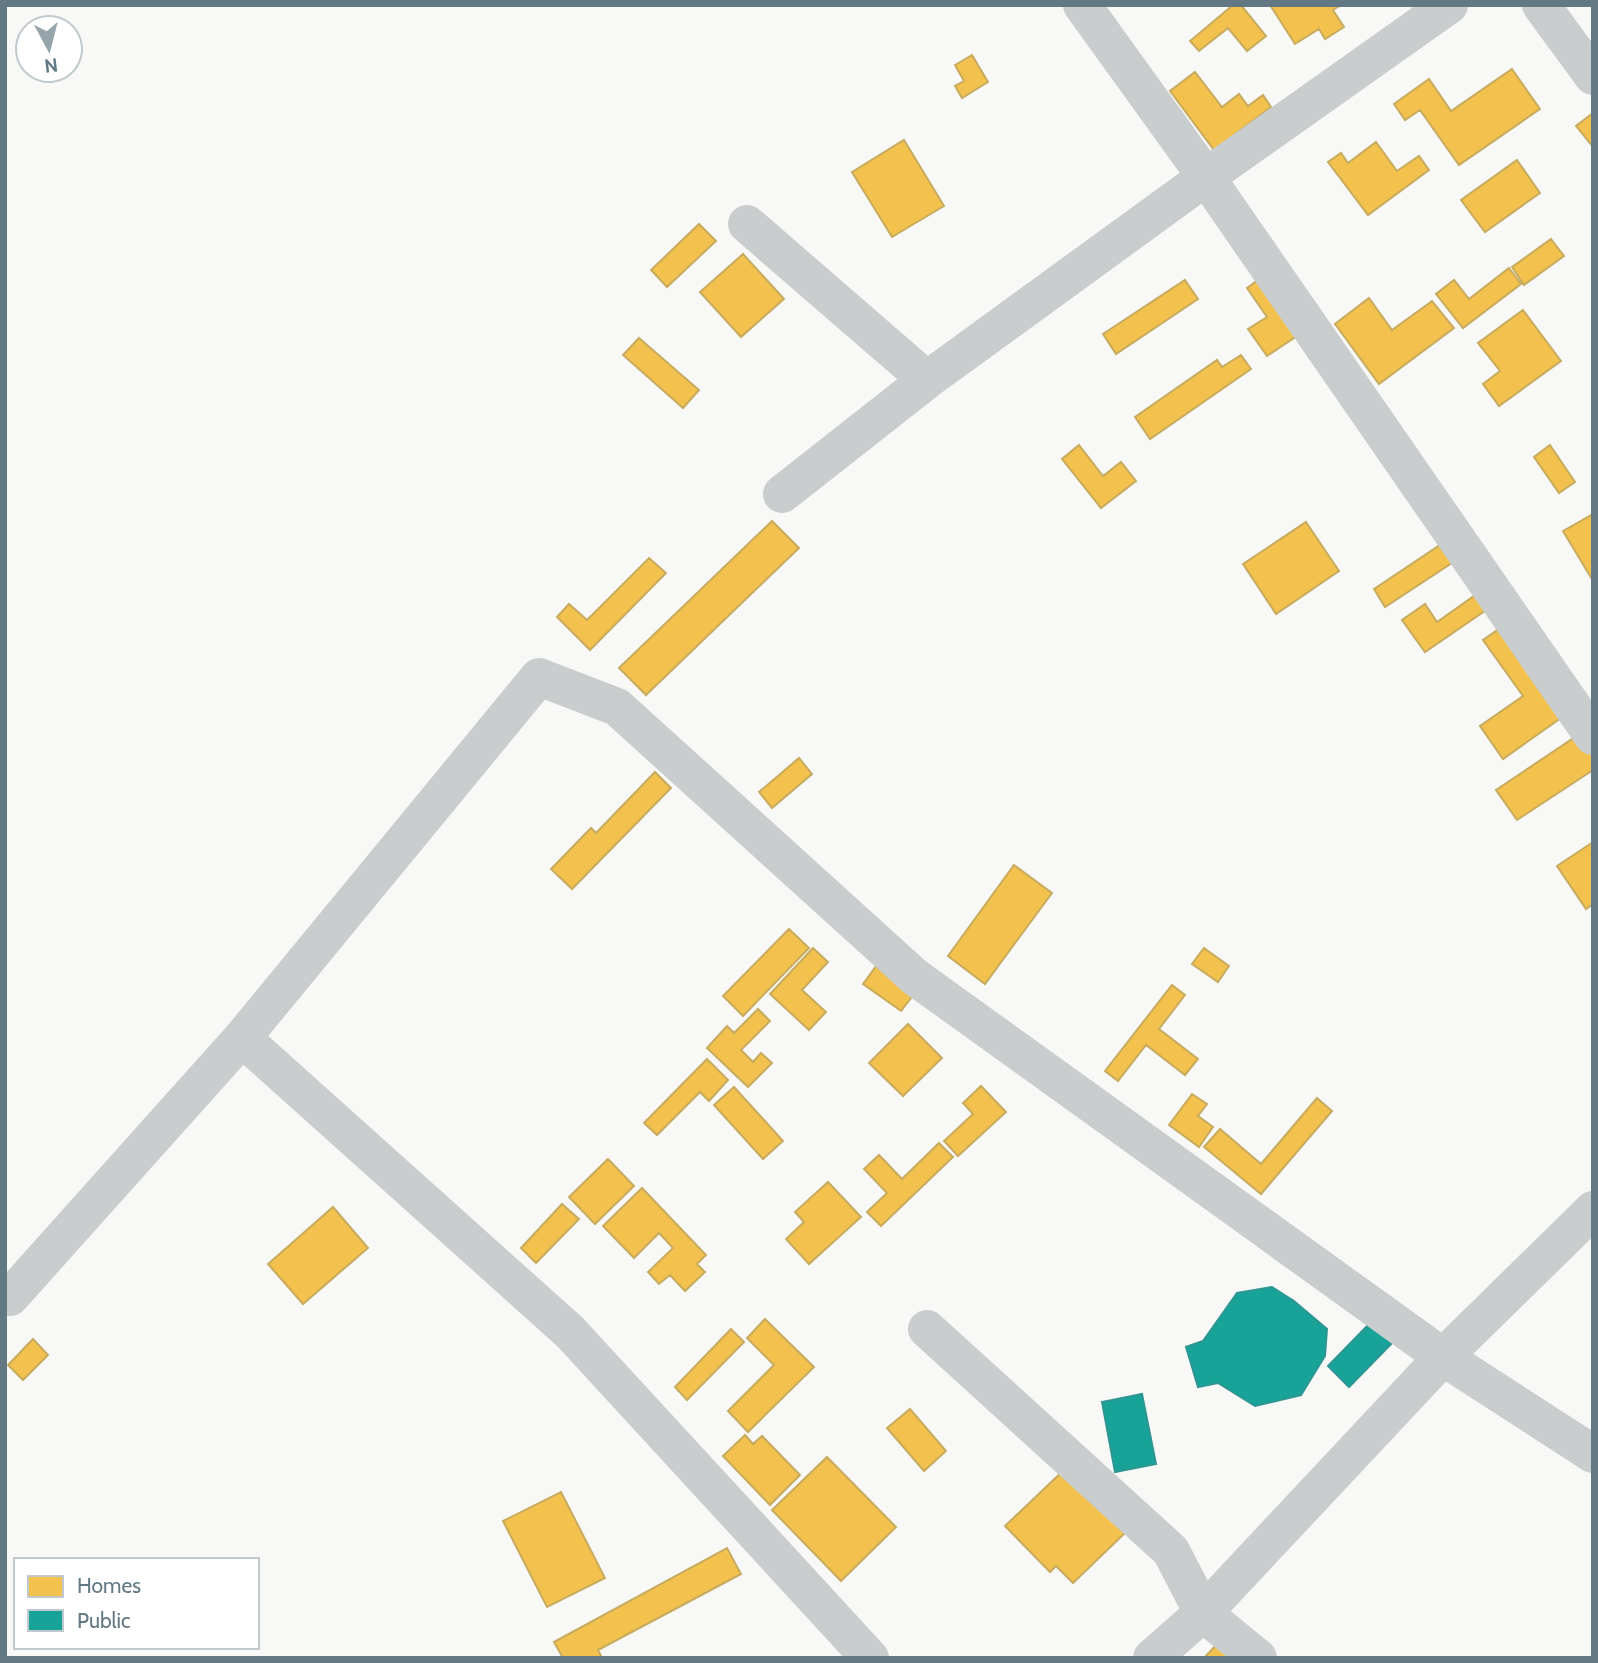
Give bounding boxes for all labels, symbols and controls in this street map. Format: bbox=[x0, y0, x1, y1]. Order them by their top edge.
north arrow bbox=[14, 14, 84, 84]
text: N bbox=[43, 53, 59, 78]
legend bbox=[14, 1558, 259, 1649]
text: Homes bbox=[77, 1573, 141, 1598]
text: Public bbox=[77, 1608, 131, 1633]

